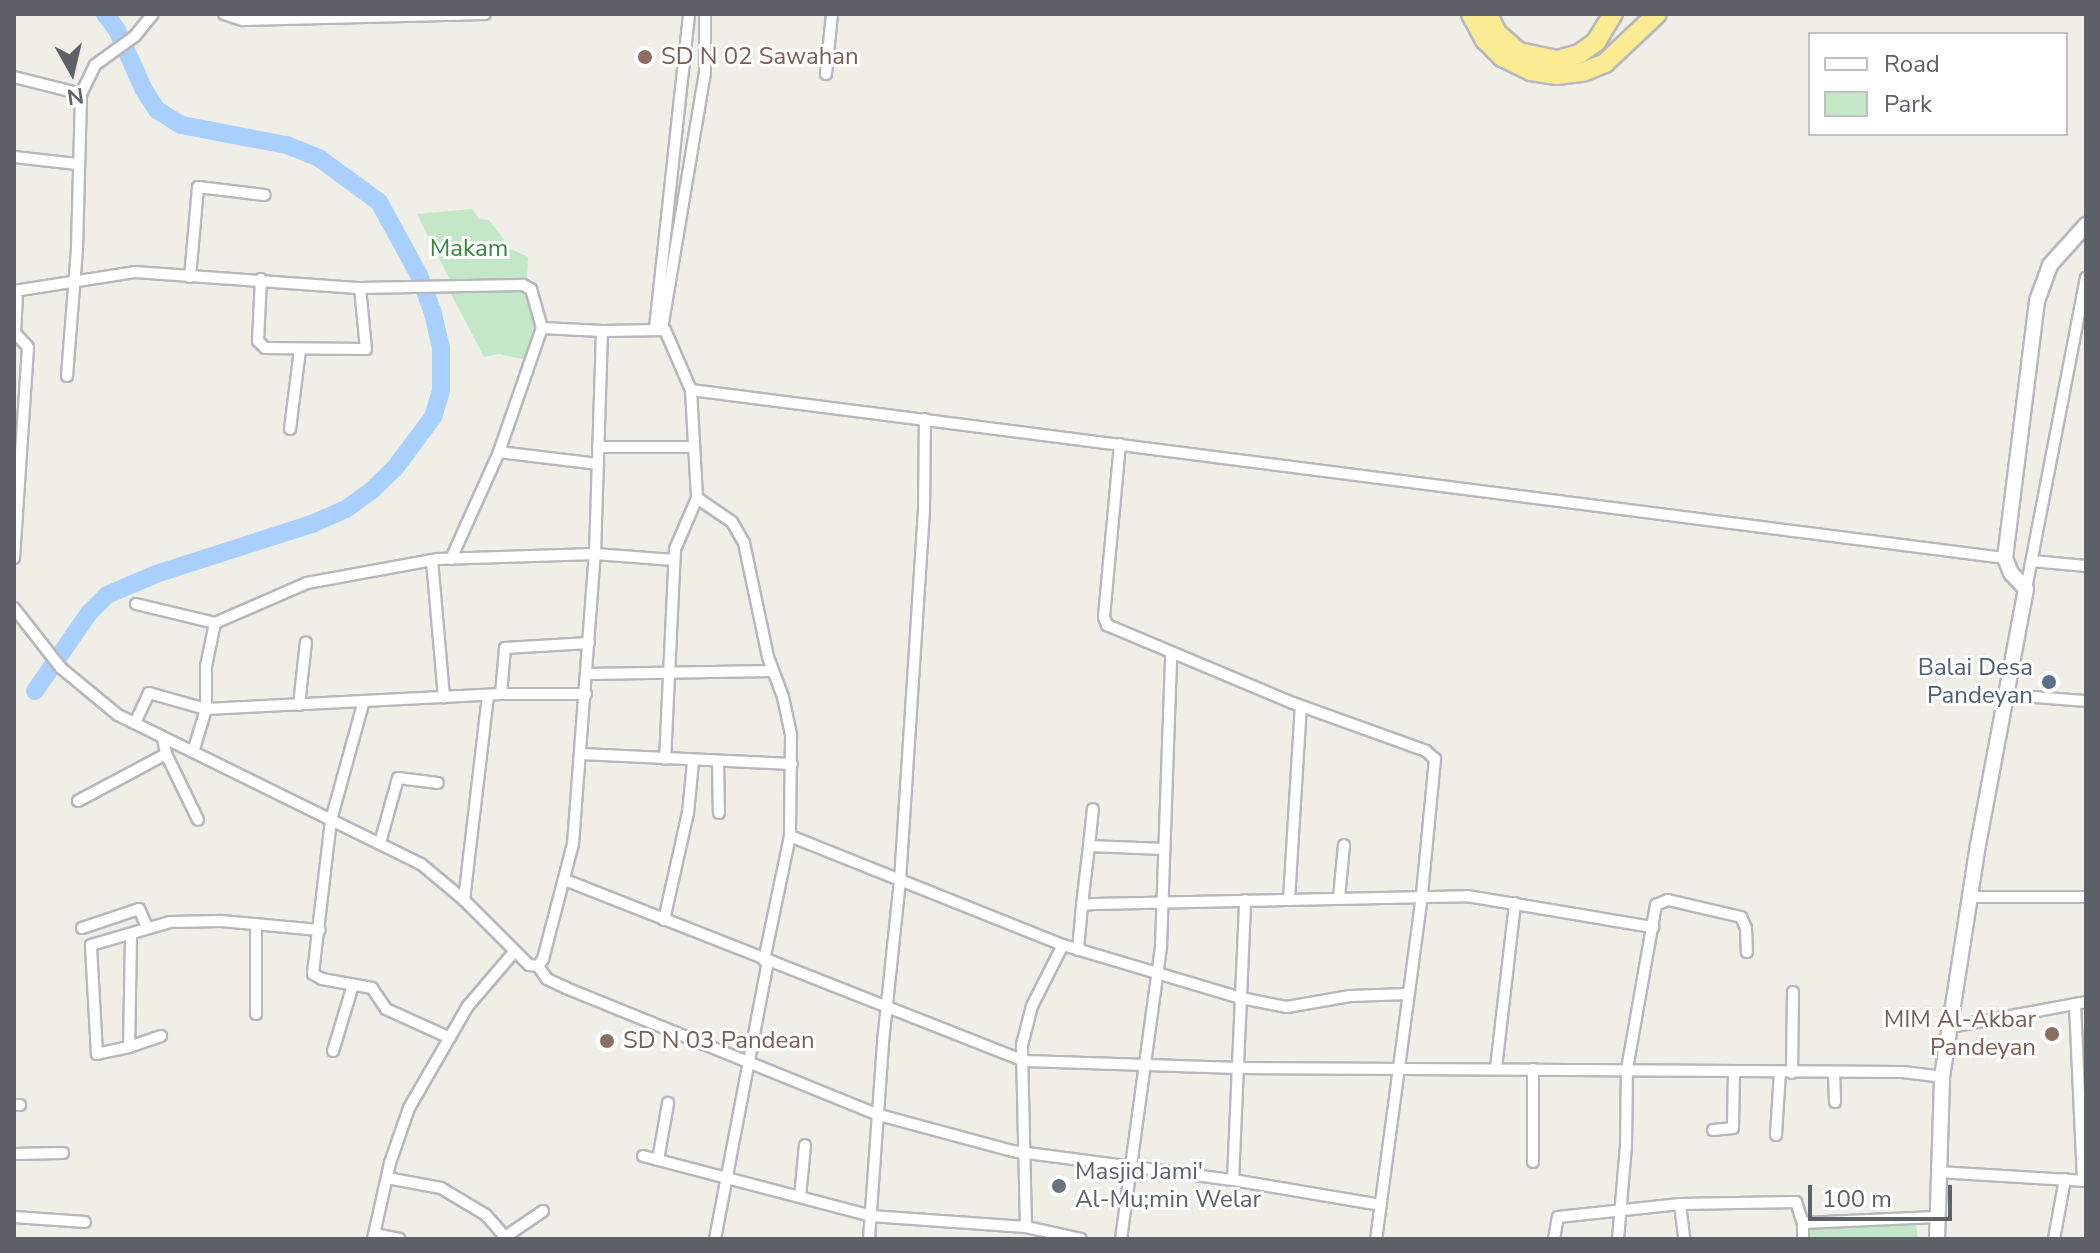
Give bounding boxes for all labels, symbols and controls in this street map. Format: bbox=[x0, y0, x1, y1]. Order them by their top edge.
north arrow bbox=[32, 32, 112, 112]
legend bbox=[1808, 32, 2068, 136]
place label: SD N 02 Sawahan bbox=[661, 43, 859, 71]
marker: SD N 02 Sawahan bbox=[636, 48, 654, 66]
text: Road bbox=[1884, 48, 1940, 80]
text: N bbox=[65, 80, 86, 112]
text: Park bbox=[1884, 88, 1932, 120]
park label: Makam bbox=[430, 235, 508, 263]
place label: Balai Desa Pandeyan bbox=[1918, 654, 2033, 710]
marker: Balai Desa Pandeyan bbox=[2040, 673, 2058, 691]
place label: MIM Al-Akbar Pandeyan bbox=[1884, 1006, 2036, 1062]
marker: MIM Al-Akbar Pandeyan bbox=[2043, 1025, 2061, 1043]
place label: SD N 03 Pandean bbox=[623, 1027, 815, 1055]
marker: SD N 03 Pandean bbox=[598, 1032, 616, 1050]
place label: Masjid Jami' Al-Mu;min Welar bbox=[1075, 1158, 1261, 1214]
scale bar bbox=[1812, 1169, 1956, 1219]
marker: Masjid Jami' Al-Mu;min Welar bbox=[1050, 1177, 1068, 1195]
text: 100 m bbox=[1822, 1183, 1892, 1215]

